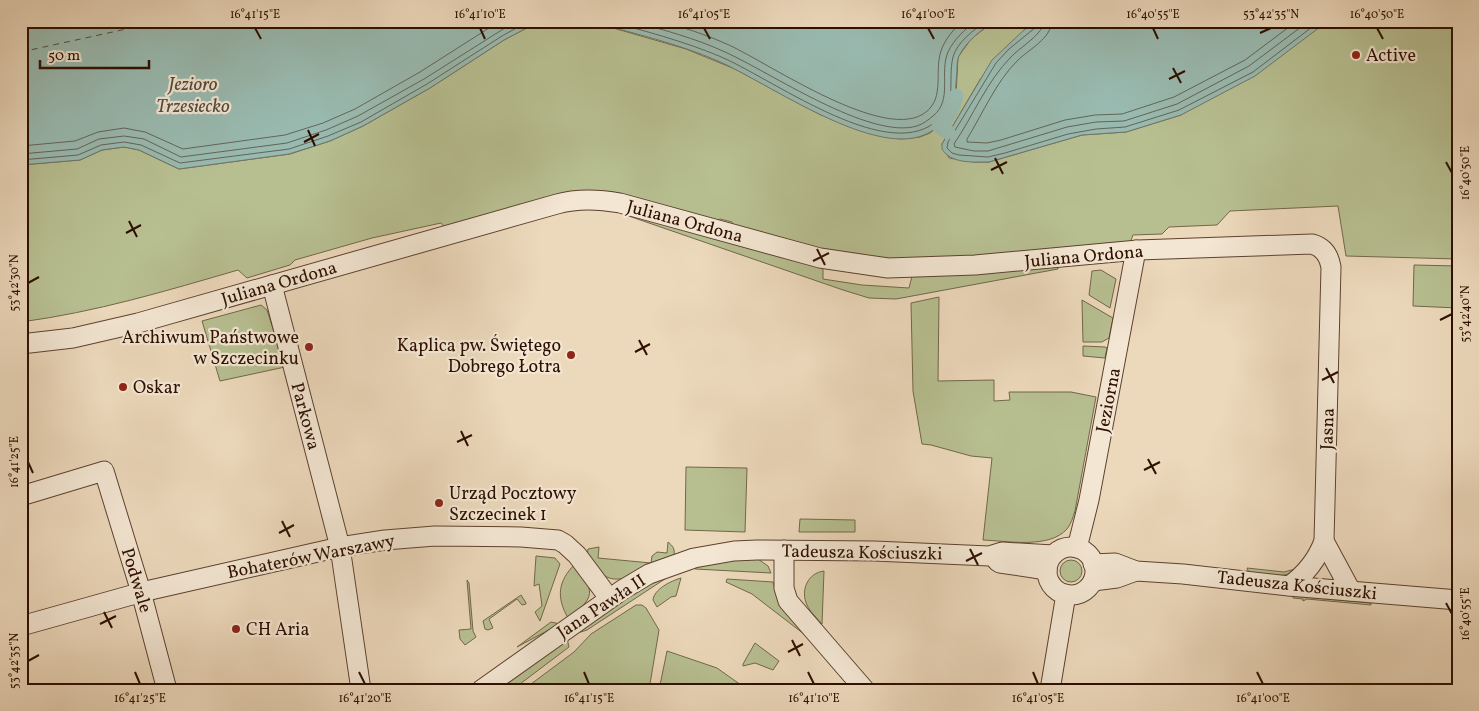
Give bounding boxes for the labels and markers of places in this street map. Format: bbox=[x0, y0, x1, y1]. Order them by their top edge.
place label: Active bbox=[1366, 44, 1416, 69]
marker: Active bbox=[1350, 49, 1362, 61]
place label: Archiwum Państwowe w Szczecinku bbox=[122, 326, 299, 372]
place label: Kaplica pw. Świętego Dobrego Łotra bbox=[397, 334, 561, 380]
marker: Archiwum Państwowe w Szczecinku bbox=[303, 341, 315, 353]
marker: Kaplica pw. Świętego Dobrego Łotra bbox=[565, 349, 577, 361]
place label: Oskar bbox=[133, 376, 181, 401]
marker: Oskar bbox=[117, 381, 129, 393]
place label: Urząd Pocztowy Szczecinek 1 bbox=[449, 482, 577, 528]
marker: Urząd Pocztowy Szczecinek 1 bbox=[433, 497, 445, 509]
place label: CH Aria bbox=[246, 618, 310, 643]
marker: CH Aria bbox=[230, 623, 242, 635]

